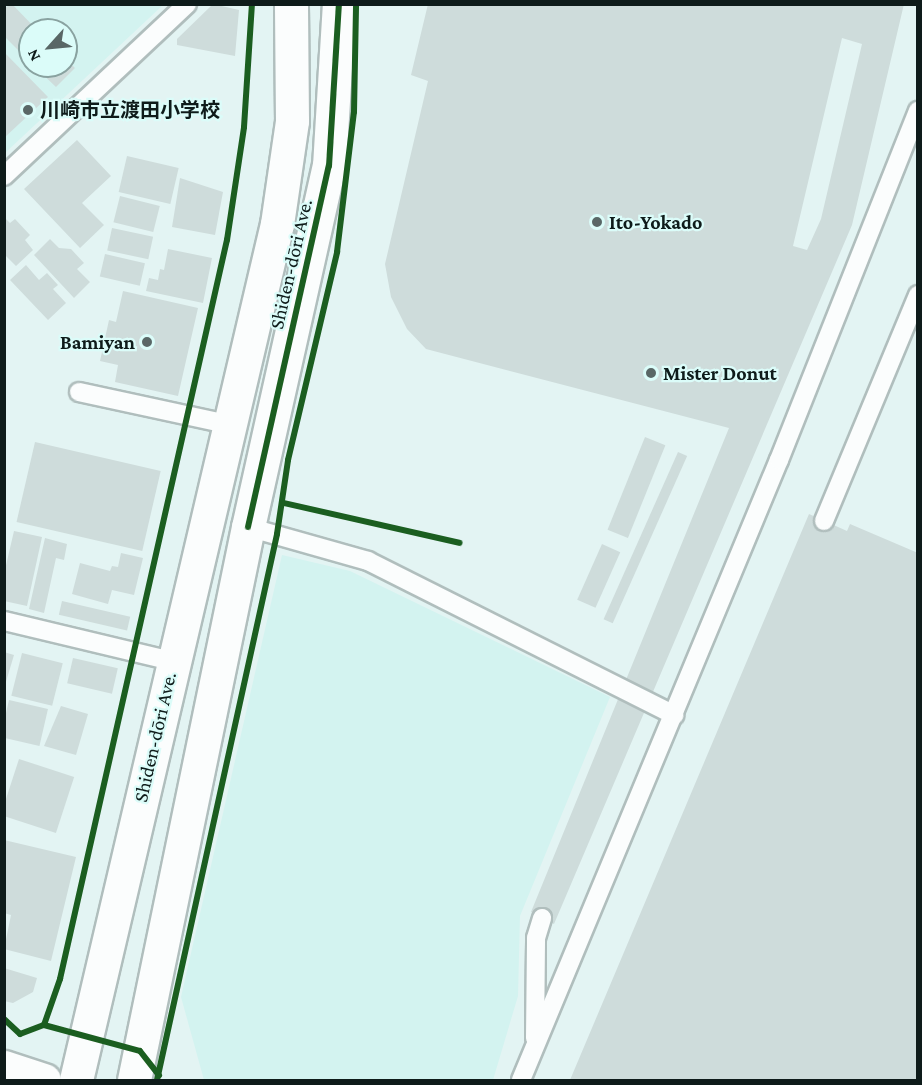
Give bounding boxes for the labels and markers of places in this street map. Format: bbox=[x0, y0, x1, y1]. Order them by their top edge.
place label: 川崎市立渡田小学校 bbox=[40, 98, 220, 122]
marker: 川崎市立渡田小学校 bbox=[21, 103, 35, 117]
place label: Ito-Yokado bbox=[609, 210, 702, 234]
marker: Ito-Yokado bbox=[590, 215, 604, 229]
place label: Bamiyan bbox=[60, 330, 135, 354]
marker: Bamiyan bbox=[140, 335, 154, 349]
place label: Mister Donut bbox=[663, 361, 777, 385]
marker: Mister Donut bbox=[644, 366, 658, 380]

